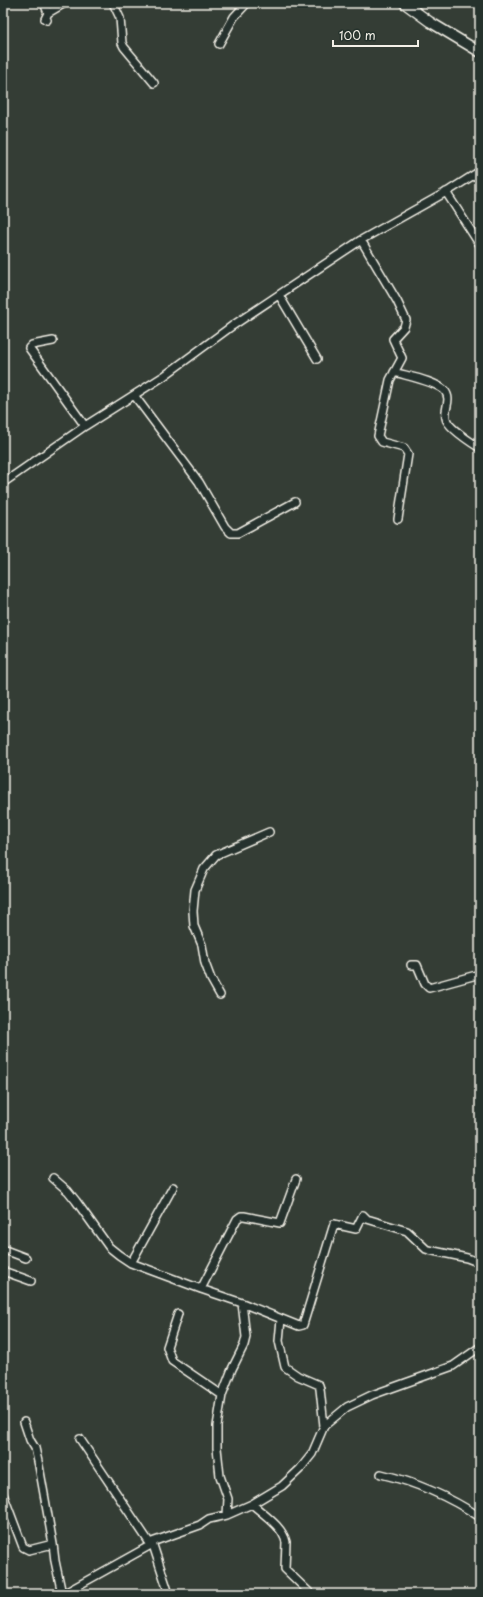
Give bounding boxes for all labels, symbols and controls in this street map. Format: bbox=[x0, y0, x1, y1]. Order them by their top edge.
scale bar bbox=[333, 22, 418, 48]
text: 100 m bbox=[339, 26, 376, 44]

